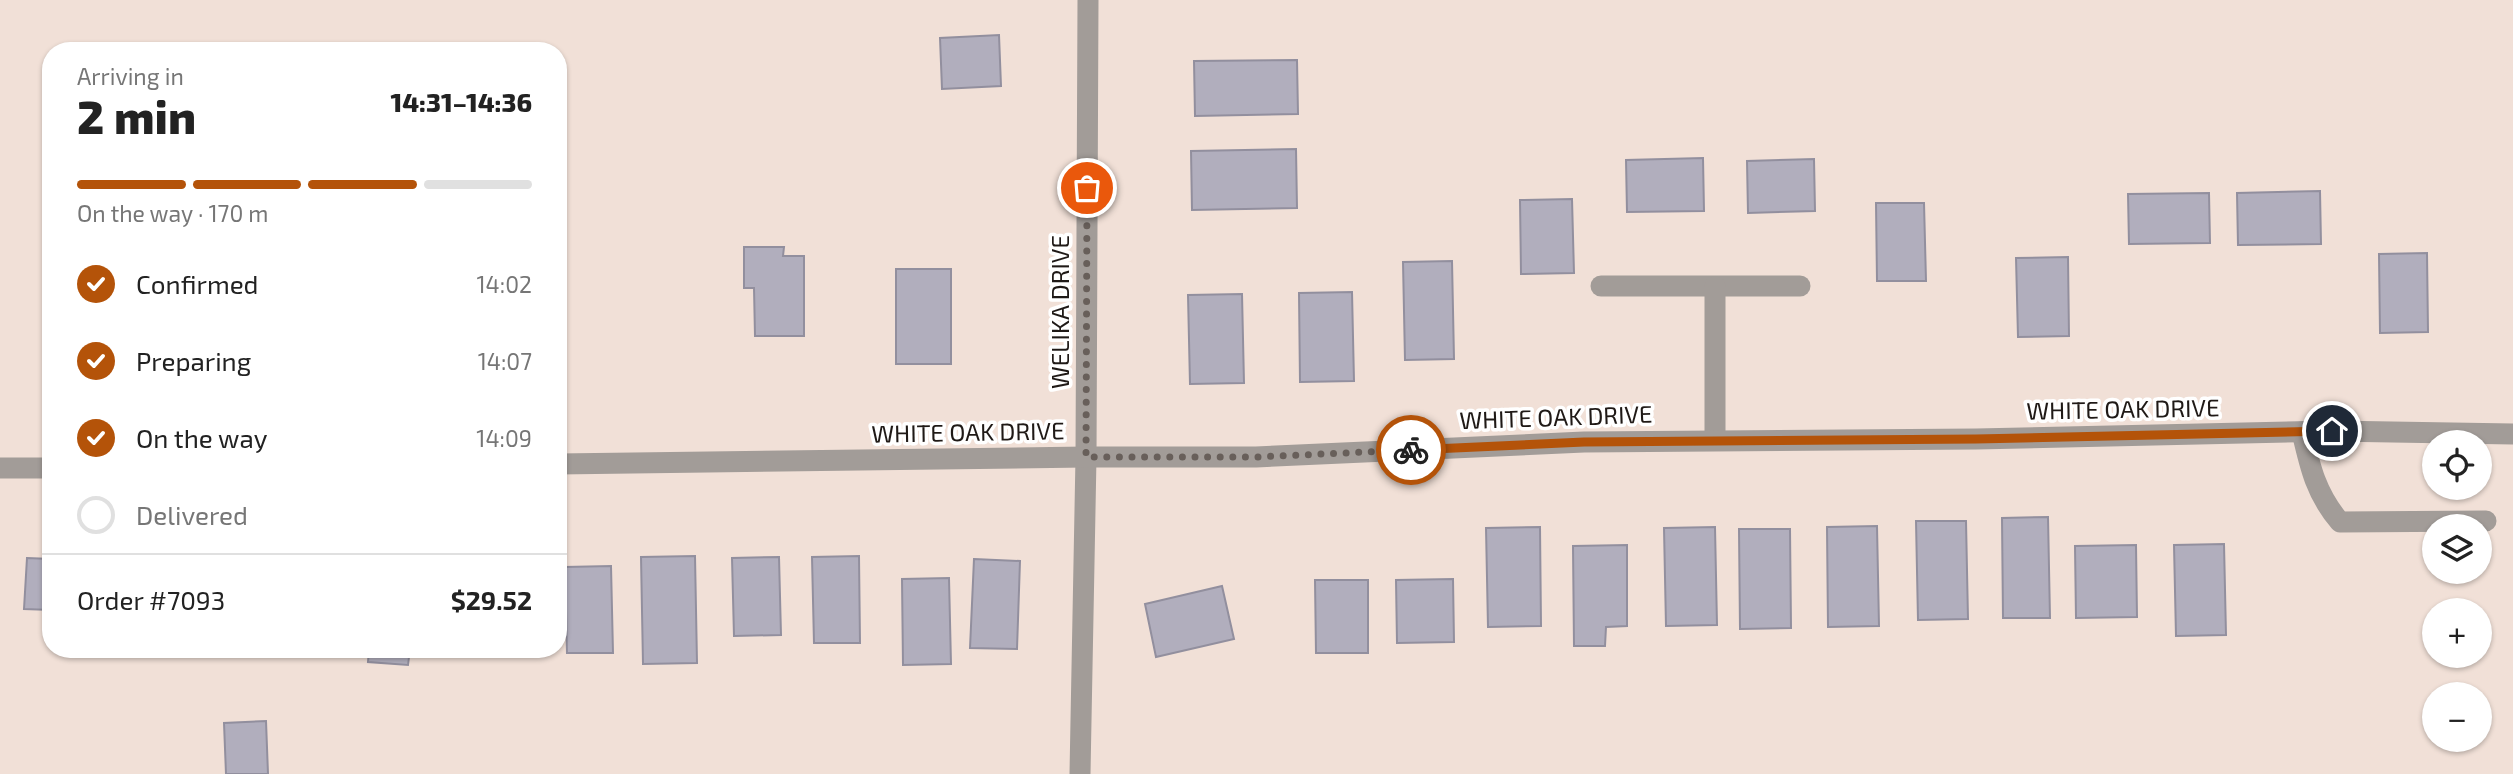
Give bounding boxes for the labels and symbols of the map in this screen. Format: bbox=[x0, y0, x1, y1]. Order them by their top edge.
pin bbox=[1057, 158, 1117, 218]
street label: WELIKA DRIVE bbox=[1045, 235, 1074, 389]
street label: WHITE OAK DRIVE bbox=[2026, 392, 2220, 425]
street label: WHITE OAK DRIVE bbox=[1459, 399, 1653, 434]
pin bbox=[2302, 401, 2362, 461]
street label: WHITE OAK DRIVE bbox=[871, 415, 1065, 448]
courier bbox=[1376, 415, 1446, 485]

